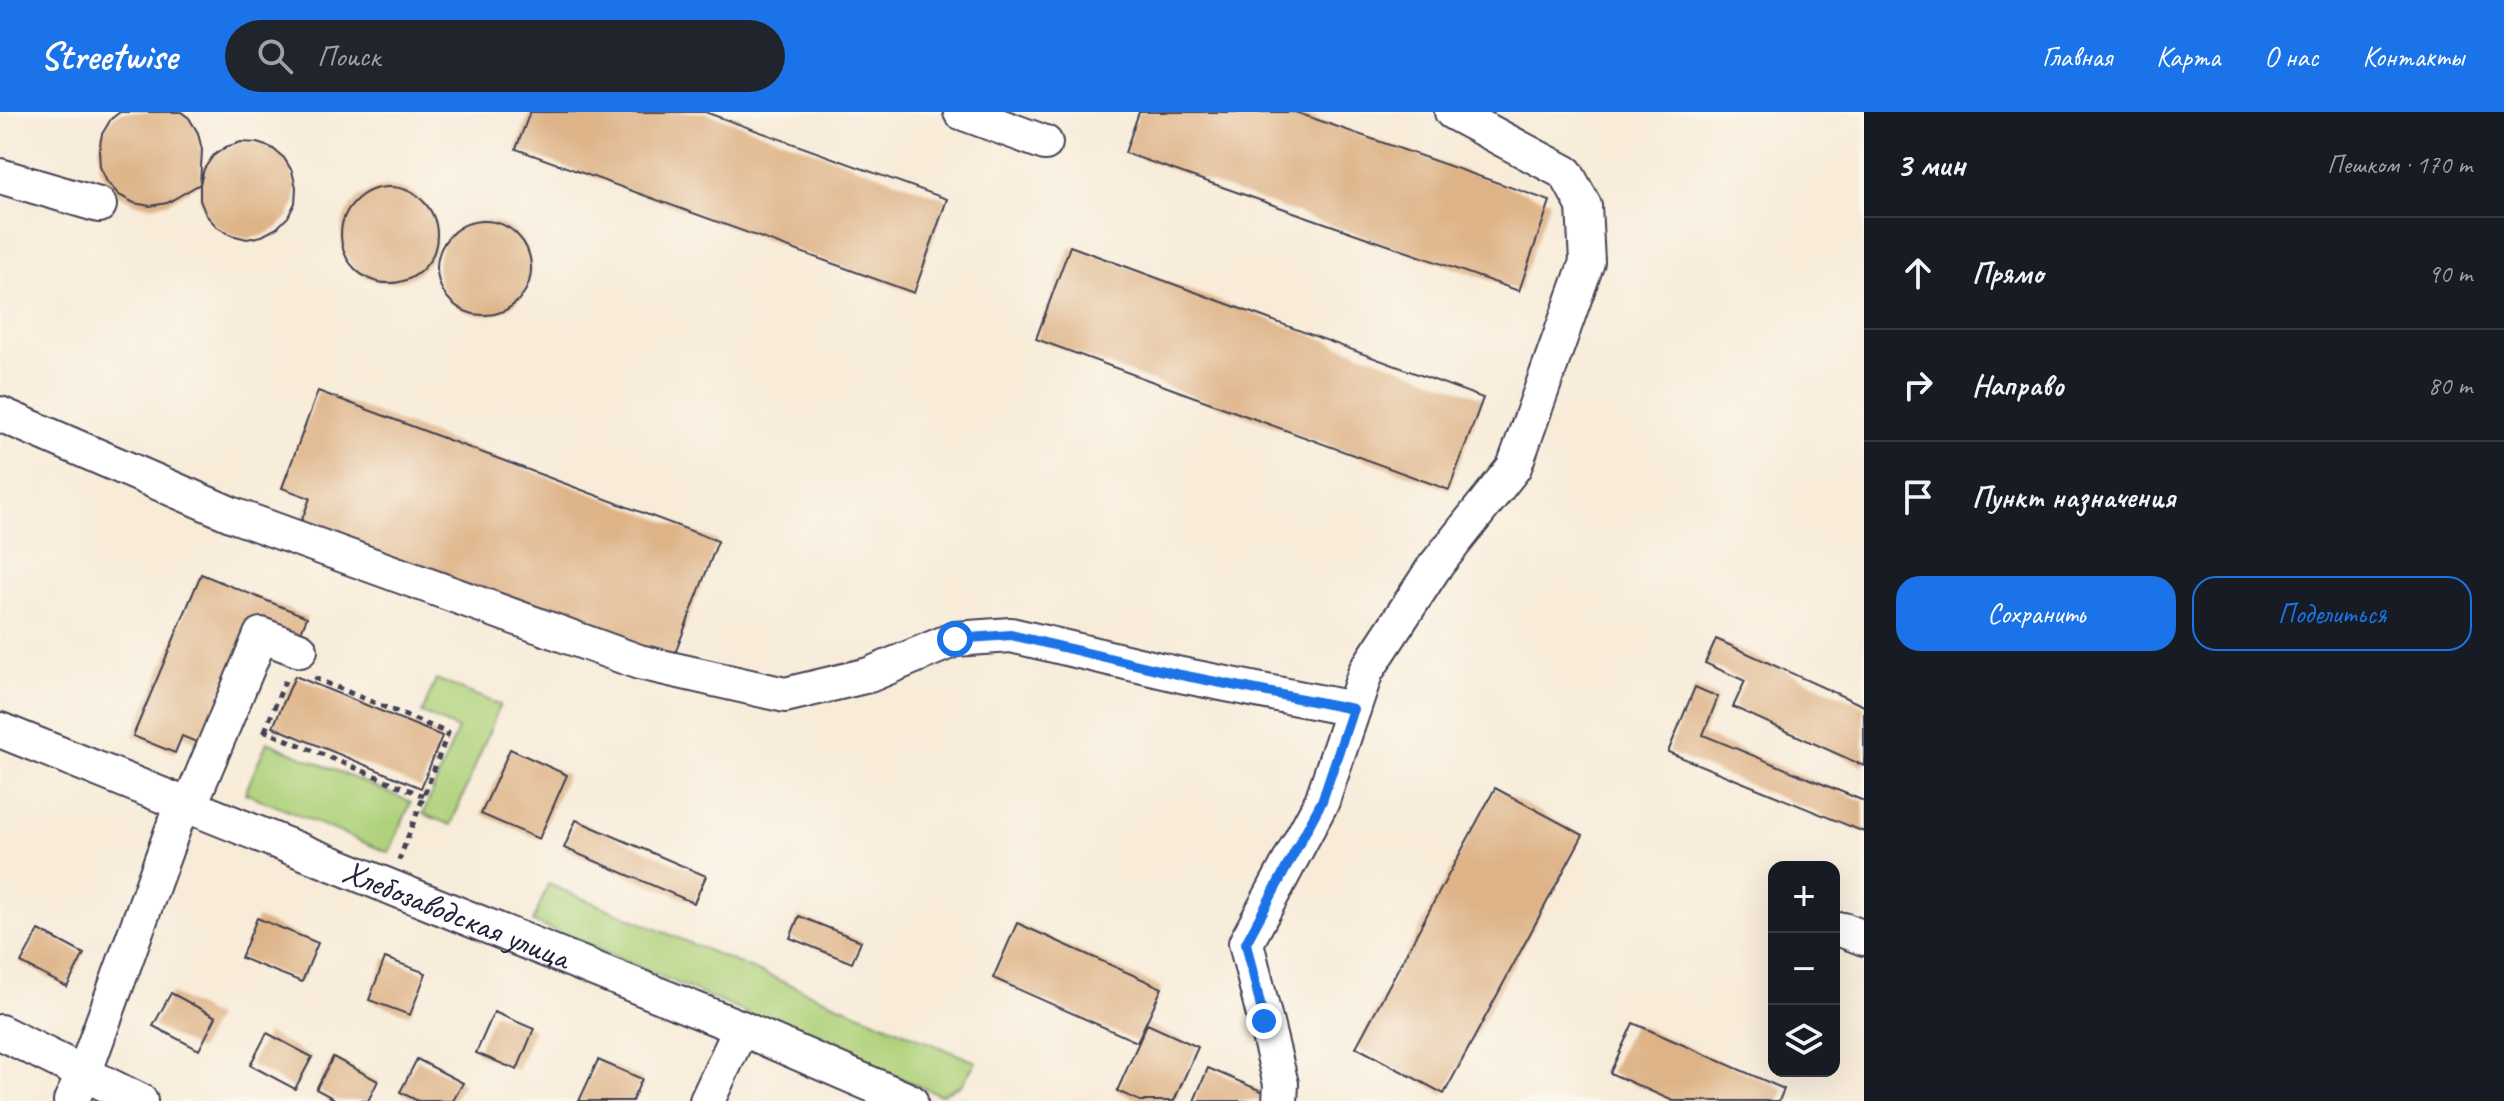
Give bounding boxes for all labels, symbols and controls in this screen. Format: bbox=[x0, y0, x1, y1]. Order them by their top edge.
search box bbox=[225, 20, 785, 92]
text: Streetwise bbox=[40, 33, 177, 80]
icon: search bbox=[253, 34, 297, 78]
text: Поиск bbox=[317, 37, 380, 75]
text: Главная bbox=[2042, 39, 2112, 74]
text: Карта bbox=[2156, 39, 2220, 74]
text: О нас bbox=[2264, 39, 2318, 74]
text: Контакты bbox=[2362, 39, 2464, 74]
text: 3 мин bbox=[1896, 143, 1965, 186]
text: Пешком · 170 m bbox=[2327, 148, 2472, 181]
icon: ahead bbox=[1896, 251, 1940, 295]
text: Прямо bbox=[1972, 254, 2043, 292]
text: 90 m bbox=[2428, 257, 2472, 290]
icon: right bbox=[1896, 363, 1940, 407]
text: Направо bbox=[1972, 366, 2064, 404]
text: 80 m bbox=[2428, 369, 2472, 402]
icon: arrive bbox=[1896, 475, 1940, 519]
text: Пункт назначения bbox=[1972, 478, 2175, 516]
button: Сохранить bbox=[1896, 576, 2176, 651]
button: Поделиться bbox=[2192, 576, 2472, 651]
route start bbox=[937, 621, 973, 657]
street label: Хлебозаводская улица bbox=[337, 849, 579, 980]
map controls bbox=[1768, 861, 1840, 1077]
button: + bbox=[1768, 861, 1840, 933]
button: − bbox=[1768, 933, 1840, 1005]
route end bbox=[1246, 1003, 1282, 1039]
button: layers bbox=[1768, 1005, 1840, 1077]

